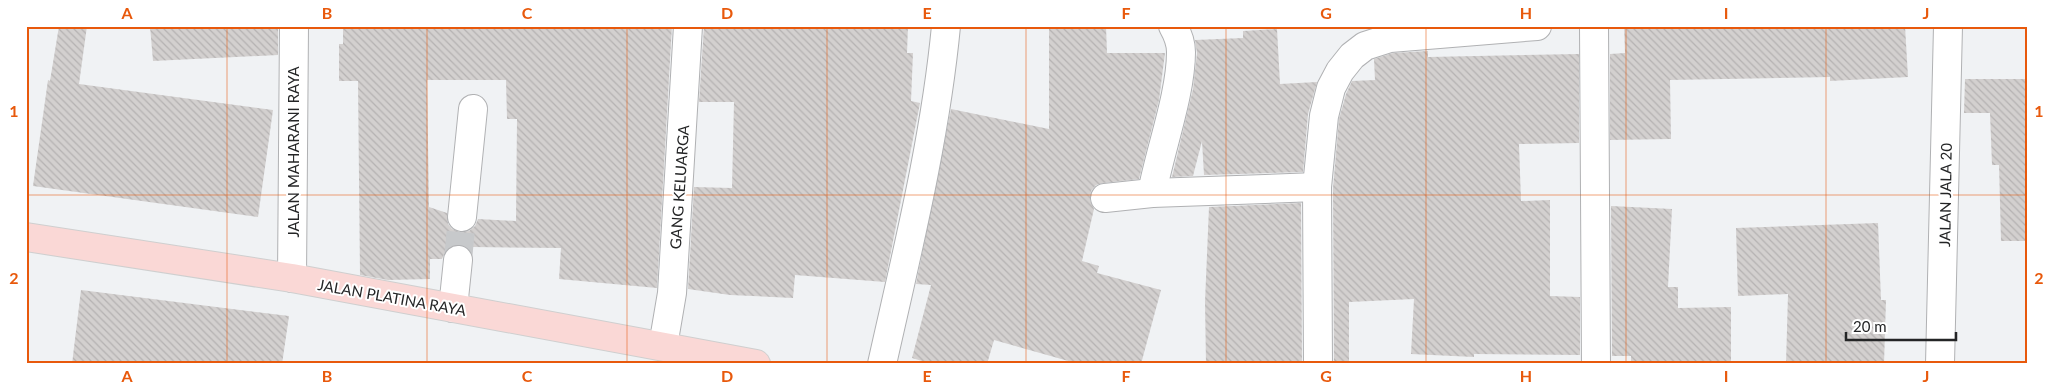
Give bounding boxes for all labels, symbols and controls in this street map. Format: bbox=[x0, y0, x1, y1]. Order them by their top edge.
text: A bbox=[120, 3, 133, 22]
text: B bbox=[322, 3, 332, 22]
text: C bbox=[522, 3, 533, 22]
text: D bbox=[721, 3, 733, 22]
text: E bbox=[922, 3, 932, 22]
text: F bbox=[1121, 3, 1131, 22]
text: G bbox=[1320, 3, 1332, 22]
text: H bbox=[1520, 3, 1532, 22]
text: I bbox=[1724, 3, 1728, 22]
text: J bbox=[1923, 3, 1929, 22]
street label: JALAN MAHARANI RAYA bbox=[284, 66, 302, 238]
text: 1 bbox=[9, 101, 19, 120]
text: 1 bbox=[2034, 101, 2044, 120]
street label: GANG KELUARGA bbox=[666, 123, 692, 250]
street label: JALAN JALA 20 bbox=[1935, 143, 1955, 247]
text: 2 bbox=[9, 268, 19, 287]
text: 2 bbox=[2034, 268, 2044, 287]
street label: JALAN PLATINA RAYA bbox=[316, 275, 468, 319]
scale bar bbox=[1846, 310, 1956, 342]
text: 20 m bbox=[1853, 317, 1887, 335]
text: A bbox=[120, 366, 133, 385]
text: B bbox=[322, 366, 332, 385]
text: C bbox=[522, 366, 533, 385]
text: D bbox=[721, 366, 733, 385]
text: E bbox=[922, 366, 932, 385]
text: F bbox=[1121, 366, 1131, 385]
text: G bbox=[1320, 366, 1332, 385]
text: H bbox=[1520, 366, 1532, 385]
text: I bbox=[1724, 366, 1728, 385]
text: J bbox=[1923, 366, 1929, 385]

